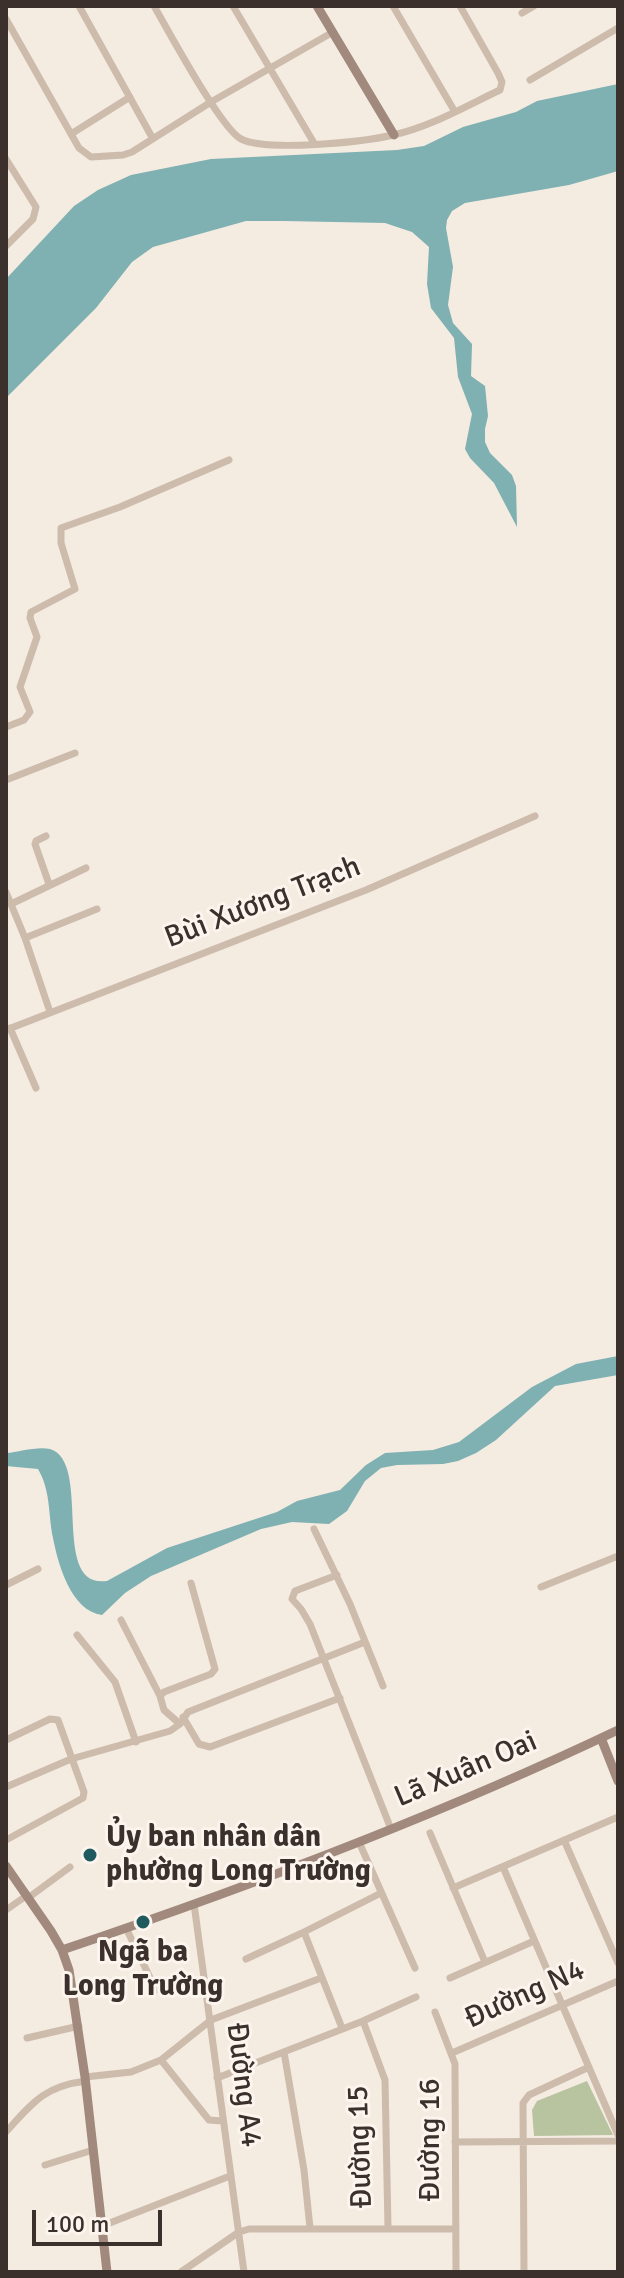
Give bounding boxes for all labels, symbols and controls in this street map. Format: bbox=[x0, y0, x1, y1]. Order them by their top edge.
street label: Bùi Xương Trạch bbox=[160, 849, 366, 957]
street label: Lã Xuân Oai bbox=[389, 1724, 543, 1816]
place label: Ủy ban nhân dân phường Long Trường bbox=[106, 1820, 371, 1890]
marker: Ủy ban nhân dân phường Long Trường bbox=[81, 1846, 99, 1864]
marker: Ngã ba Long Trường bbox=[134, 1913, 152, 1931]
place label: Ngã ba Long Trường bbox=[63, 1935, 223, 2006]
street label: Đường N4 bbox=[459, 1953, 591, 2037]
street label: Đường A4 bbox=[217, 2021, 269, 2149]
street label: Đường 16 bbox=[413, 2078, 449, 2202]
street label: Đường 15 bbox=[341, 2085, 381, 2209]
scale bar bbox=[36, 2194, 166, 2244]
text: 100 m bbox=[46, 2209, 109, 2239]

